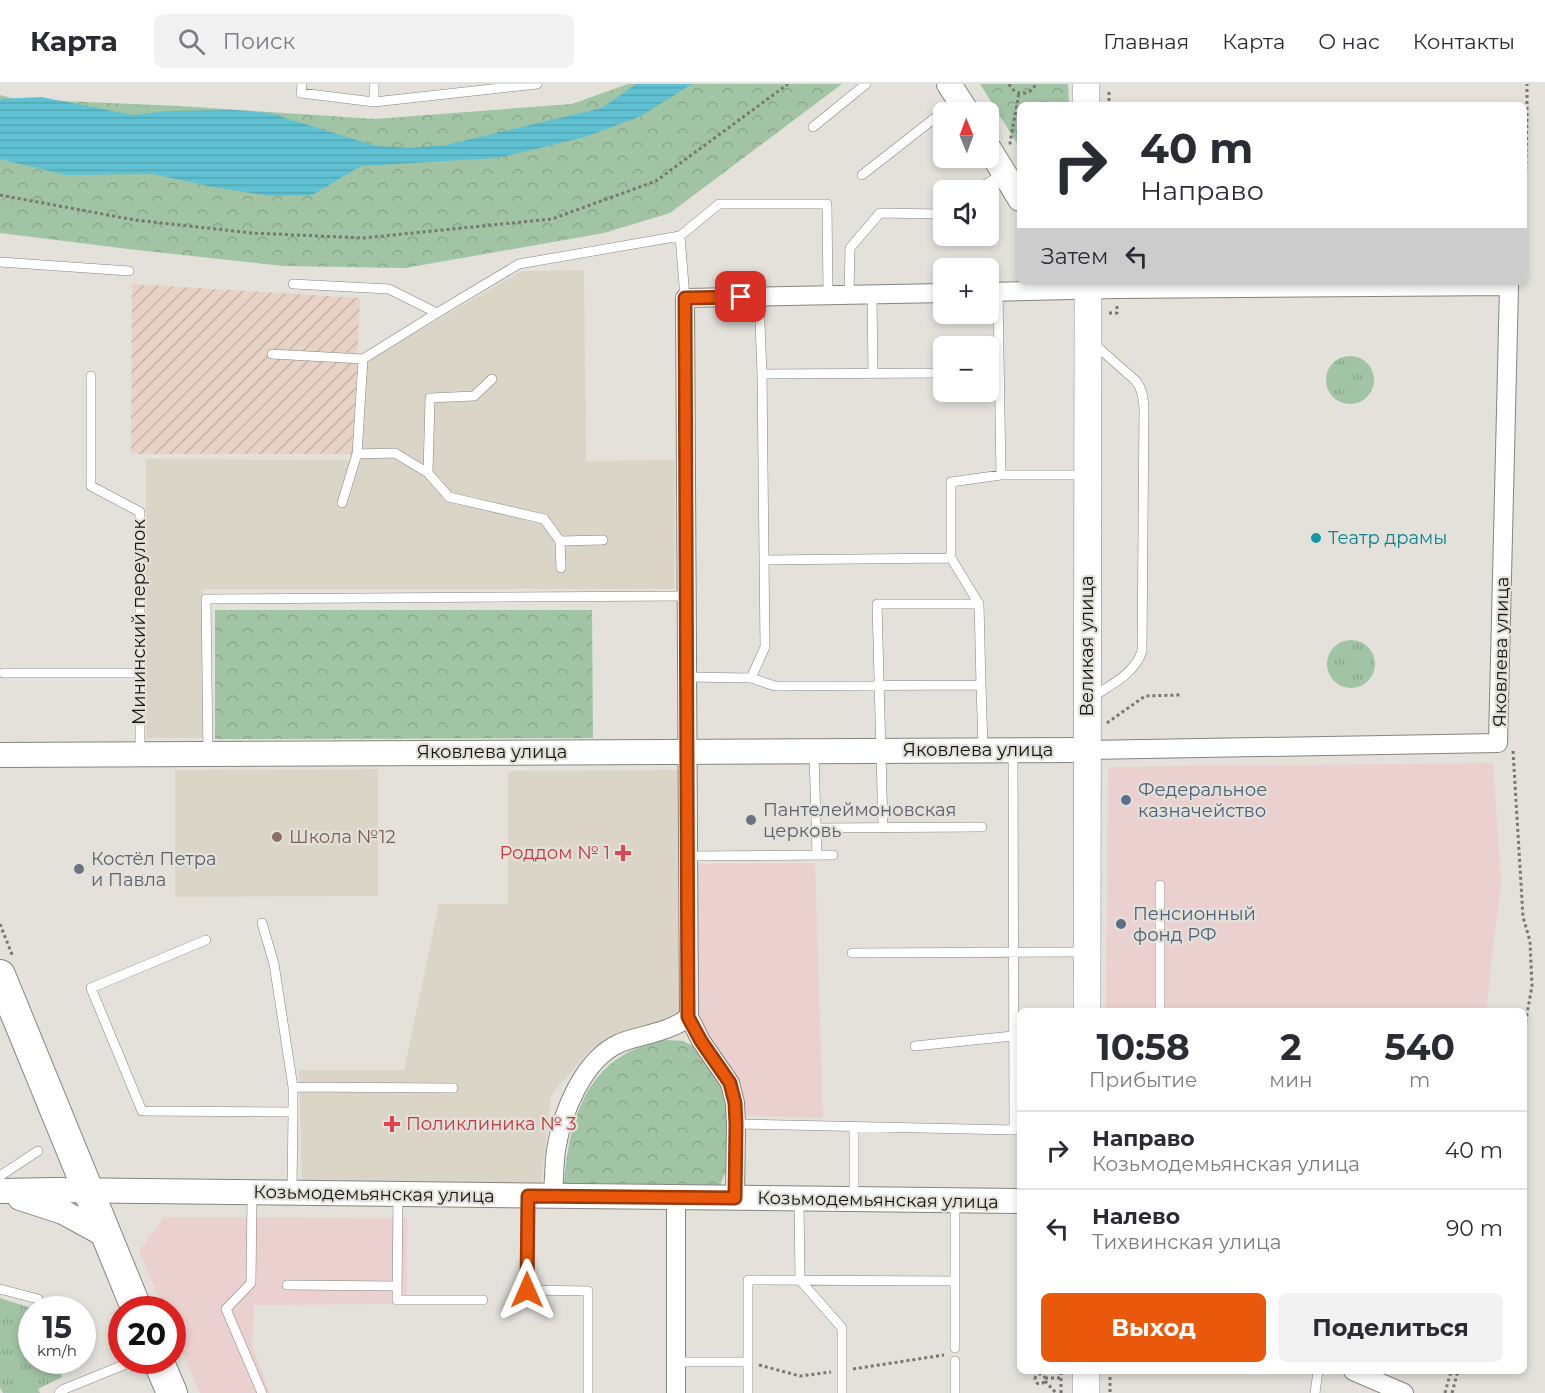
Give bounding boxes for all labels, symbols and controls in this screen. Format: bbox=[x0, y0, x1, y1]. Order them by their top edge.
search box bbox=[154, 14, 574, 68]
text: Карта bbox=[30, 24, 118, 58]
icon: search bbox=[175, 25, 208, 58]
text: Поиск bbox=[223, 28, 295, 55]
text: Главная bbox=[1103, 29, 1189, 54]
text: Карта bbox=[1222, 29, 1285, 54]
text: О нас bbox=[1318, 29, 1380, 54]
text: Контакты bbox=[1413, 29, 1515, 54]
north arrow bbox=[933, 102, 999, 168]
map controls bbox=[933, 102, 999, 402]
text: 40 m bbox=[1140, 122, 1253, 174]
icon: right bbox=[1041, 126, 1119, 204]
text: Направо bbox=[1140, 174, 1264, 207]
button: sound bbox=[933, 180, 999, 246]
icon: left bbox=[1120, 240, 1153, 273]
text: Затем bbox=[1041, 243, 1108, 270]
button: + bbox=[933, 258, 999, 324]
pin bbox=[715, 271, 766, 322]
icon: arrive bbox=[724, 280, 757, 313]
button: − bbox=[933, 336, 999, 402]
street label: Мининский переулок bbox=[128, 518, 150, 725]
place label: Театр драмы bbox=[1328, 527, 1447, 549]
marker: Театр драмы bbox=[1309, 531, 1323, 545]
street label: Великая улица bbox=[1076, 576, 1098, 716]
street label: Яковлева улица bbox=[1489, 577, 1513, 727]
street label: Яковлева улица bbox=[903, 739, 1053, 761]
street label: Яковлева улица bbox=[417, 741, 567, 763]
place label: Федеральное казначейство bbox=[1138, 779, 1267, 822]
marker: Федеральное казначейство bbox=[1119, 793, 1133, 807]
place label: Пантелеймоновская церковь bbox=[763, 799, 956, 842]
marker: Пантелеймоновская церковь bbox=[744, 813, 758, 827]
place label: Школа №12 bbox=[289, 826, 396, 848]
marker: Школа №12 bbox=[270, 830, 284, 844]
place label: Роддом № 1 bbox=[499, 842, 610, 864]
marker: Роддом № 1 bbox=[614, 844, 632, 862]
place label: Костёл Петра и Павла bbox=[91, 848, 216, 891]
marker: Костёл Петра и Павла bbox=[72, 862, 86, 876]
place label: Пенсионный фонд РФ bbox=[1133, 903, 1256, 946]
marker: Пенсионный фонд РФ bbox=[1114, 917, 1128, 931]
text: 10:58 bbox=[1097, 1025, 1190, 1069]
text: 2 bbox=[1280, 1025, 1302, 1069]
text: 540 bbox=[1384, 1025, 1455, 1069]
text: Прибытие bbox=[1089, 1068, 1197, 1092]
text: мин bbox=[1269, 1068, 1312, 1092]
text: m bbox=[1409, 1068, 1430, 1092]
place label: Поликлиника № 3 bbox=[406, 1113, 577, 1135]
marker: Поликлиника № 3 bbox=[383, 1115, 401, 1133]
text: Направо bbox=[1092, 1125, 1195, 1152]
icon: right bbox=[1041, 1134, 1074, 1167]
text: 40 m bbox=[1445, 1137, 1503, 1164]
text: Козьмодемьянская улица bbox=[1092, 1152, 1360, 1176]
street label: Козьмодемьянская улица bbox=[253, 1181, 495, 1207]
street label: Козьмодемьянская улица bbox=[757, 1187, 999, 1213]
text: Налево bbox=[1092, 1203, 1180, 1230]
icon: left bbox=[1041, 1212, 1074, 1245]
text: 90 m bbox=[1446, 1215, 1503, 1242]
text: Тихвинская улица bbox=[1092, 1230, 1281, 1254]
position arrow bbox=[495, 1258, 559, 1322]
button: Выход bbox=[1041, 1293, 1266, 1362]
button: Поделиться bbox=[1278, 1293, 1503, 1362]
speed limit sign: 20 bbox=[108, 1296, 186, 1374]
text: 15 bbox=[42, 1309, 72, 1346]
text: km/h bbox=[37, 1341, 77, 1360]

